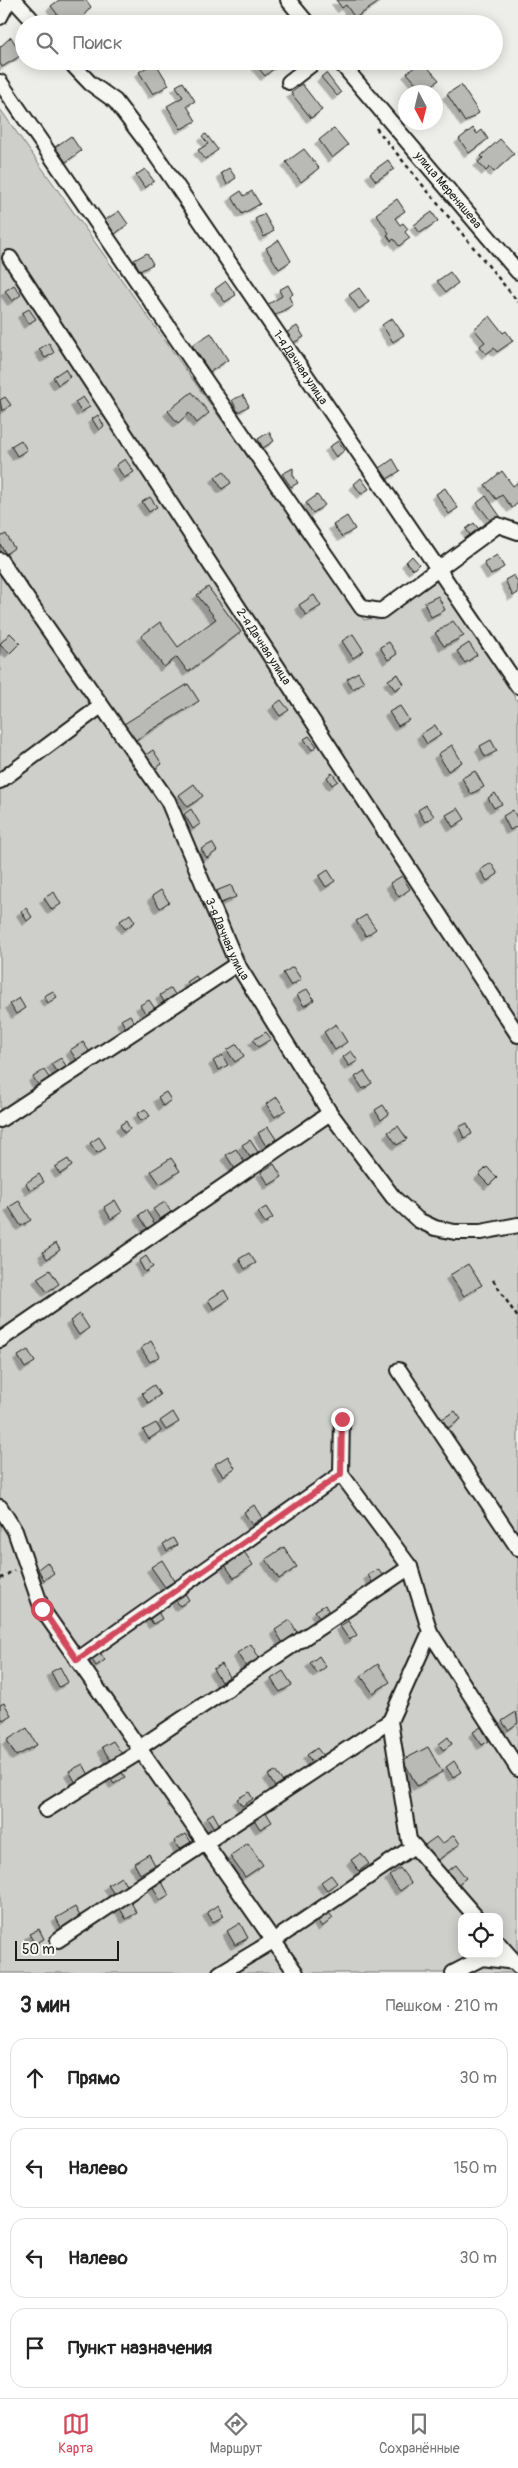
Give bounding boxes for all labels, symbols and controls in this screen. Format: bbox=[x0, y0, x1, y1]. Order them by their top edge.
search box bbox=[15, 15, 503, 70]
icon: search bbox=[33, 29, 61, 57]
text: Поиск bbox=[73, 31, 123, 55]
north arrow bbox=[398, 85, 443, 130]
street label: улица Мереняшева bbox=[411, 148, 485, 232]
street label: 1-я Дачная улица bbox=[270, 327, 331, 408]
street label: 2-я Дачная улица bbox=[233, 605, 295, 688]
street label: 3-я Дачная улица bbox=[202, 896, 253, 983]
route end bbox=[331, 1408, 354, 1431]
route start bbox=[31, 1598, 54, 1621]
map controls bbox=[458, 1913, 503, 1958]
button: locate bbox=[458, 1913, 503, 1958]
scale bar bbox=[15, 1938, 119, 1961]
text: 50 m bbox=[22, 1941, 55, 1958]
text: 3 мин bbox=[20, 1992, 70, 2019]
text: Пешком · 210 m bbox=[386, 1996, 498, 2016]
icon: ahead bbox=[21, 2064, 49, 2092]
text: Прямо bbox=[68, 2066, 120, 2090]
text: 30 m bbox=[459, 2068, 497, 2088]
icon: left bbox=[21, 2154, 49, 2182]
text: Налево bbox=[68, 2156, 128, 2180]
text: 150 m bbox=[453, 2158, 497, 2178]
icon: left bbox=[21, 2244, 49, 2272]
text: Налево bbox=[68, 2246, 128, 2270]
text: 30 m bbox=[459, 2248, 497, 2268]
icon: arrive bbox=[21, 2334, 49, 2362]
text: Пункт назначения bbox=[68, 2336, 212, 2360]
tab: Карта bbox=[58, 2410, 93, 2457]
tab: Маршрут bbox=[210, 2410, 262, 2457]
tab: Сохранённые bbox=[379, 2410, 460, 2457]

